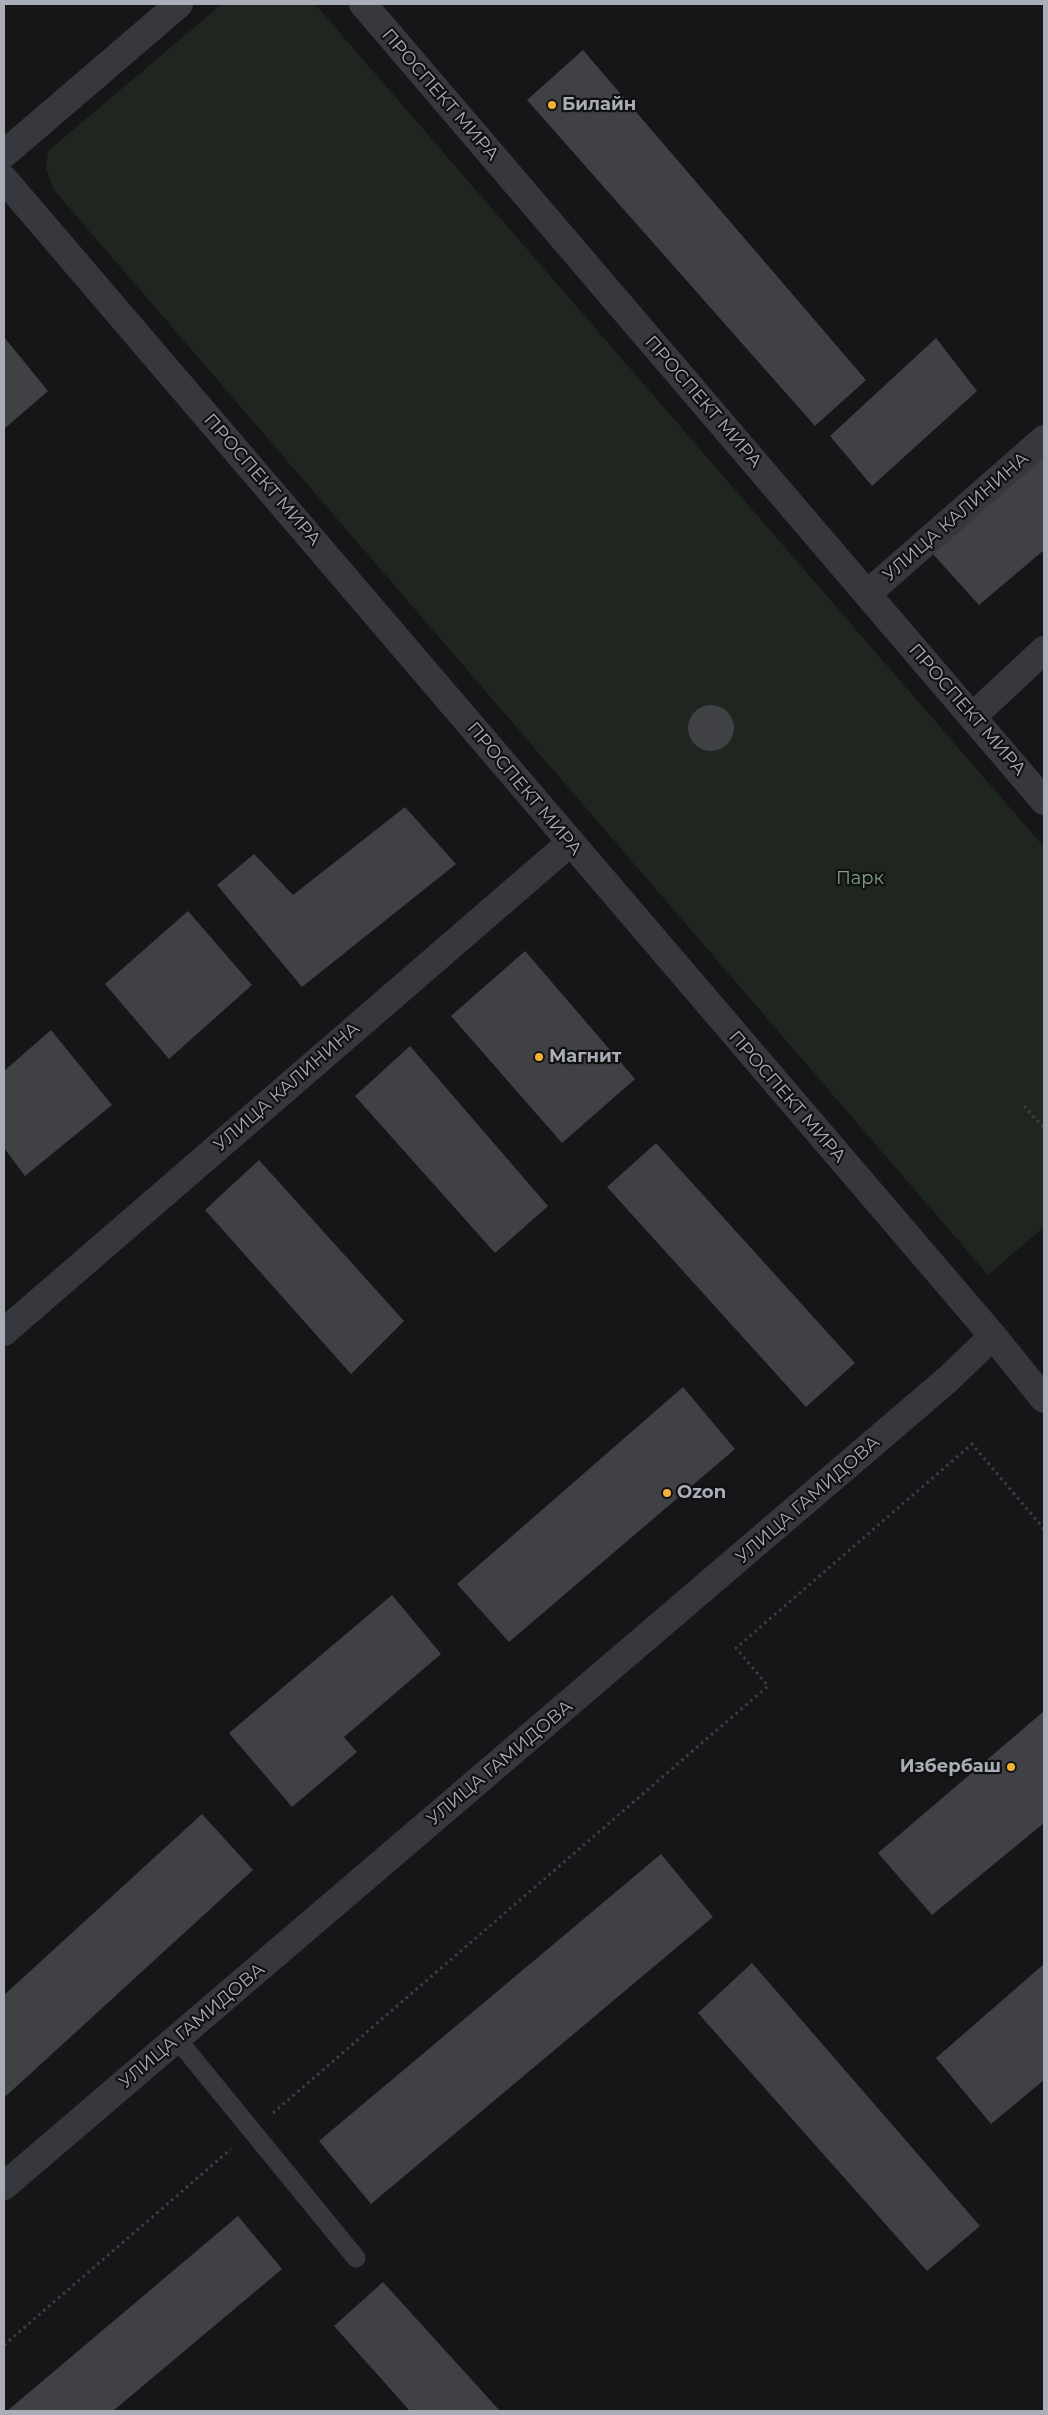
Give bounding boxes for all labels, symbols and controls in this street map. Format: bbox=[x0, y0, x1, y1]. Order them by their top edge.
street label: ПРОСПЕКТ МИРА bbox=[377, 25, 503, 165]
place label: Билайн bbox=[562, 94, 636, 116]
marker: Билайн bbox=[546, 99, 558, 111]
street label: ПРОСПЕКТ МИРА bbox=[640, 332, 766, 472]
street label: ПРОСПЕКТ МИРА bbox=[199, 410, 325, 550]
street label: УЛИЦА КАЛИНИНА bbox=[879, 448, 1033, 586]
street label: ПРОСПЕКТ МИРА bbox=[904, 640, 1030, 780]
street label: ПРОСПЕКТ МИРА bbox=[462, 718, 586, 860]
park label: Парк bbox=[836, 868, 884, 890]
street label: УЛИЦА КАЛИНИНА bbox=[210, 1018, 364, 1156]
street label: ПРОСПЕКТ МИРА bbox=[724, 1027, 850, 1167]
place label: Магнит bbox=[549, 1046, 621, 1068]
marker: Магнит bbox=[533, 1051, 545, 1063]
street label: УЛИЦА ГАМИДОВА bbox=[732, 1432, 884, 1568]
place label: Ozon bbox=[677, 1482, 726, 1504]
marker: Ozon bbox=[661, 1487, 673, 1499]
street label: УЛИЦА ГАМИДОВА bbox=[423, 1696, 577, 1830]
place label: Избербаш bbox=[900, 1756, 1001, 1778]
marker: Избербаш bbox=[1005, 1761, 1017, 1773]
street label: УЛИЦА ГАМИДОВА bbox=[115, 1959, 269, 2093]

